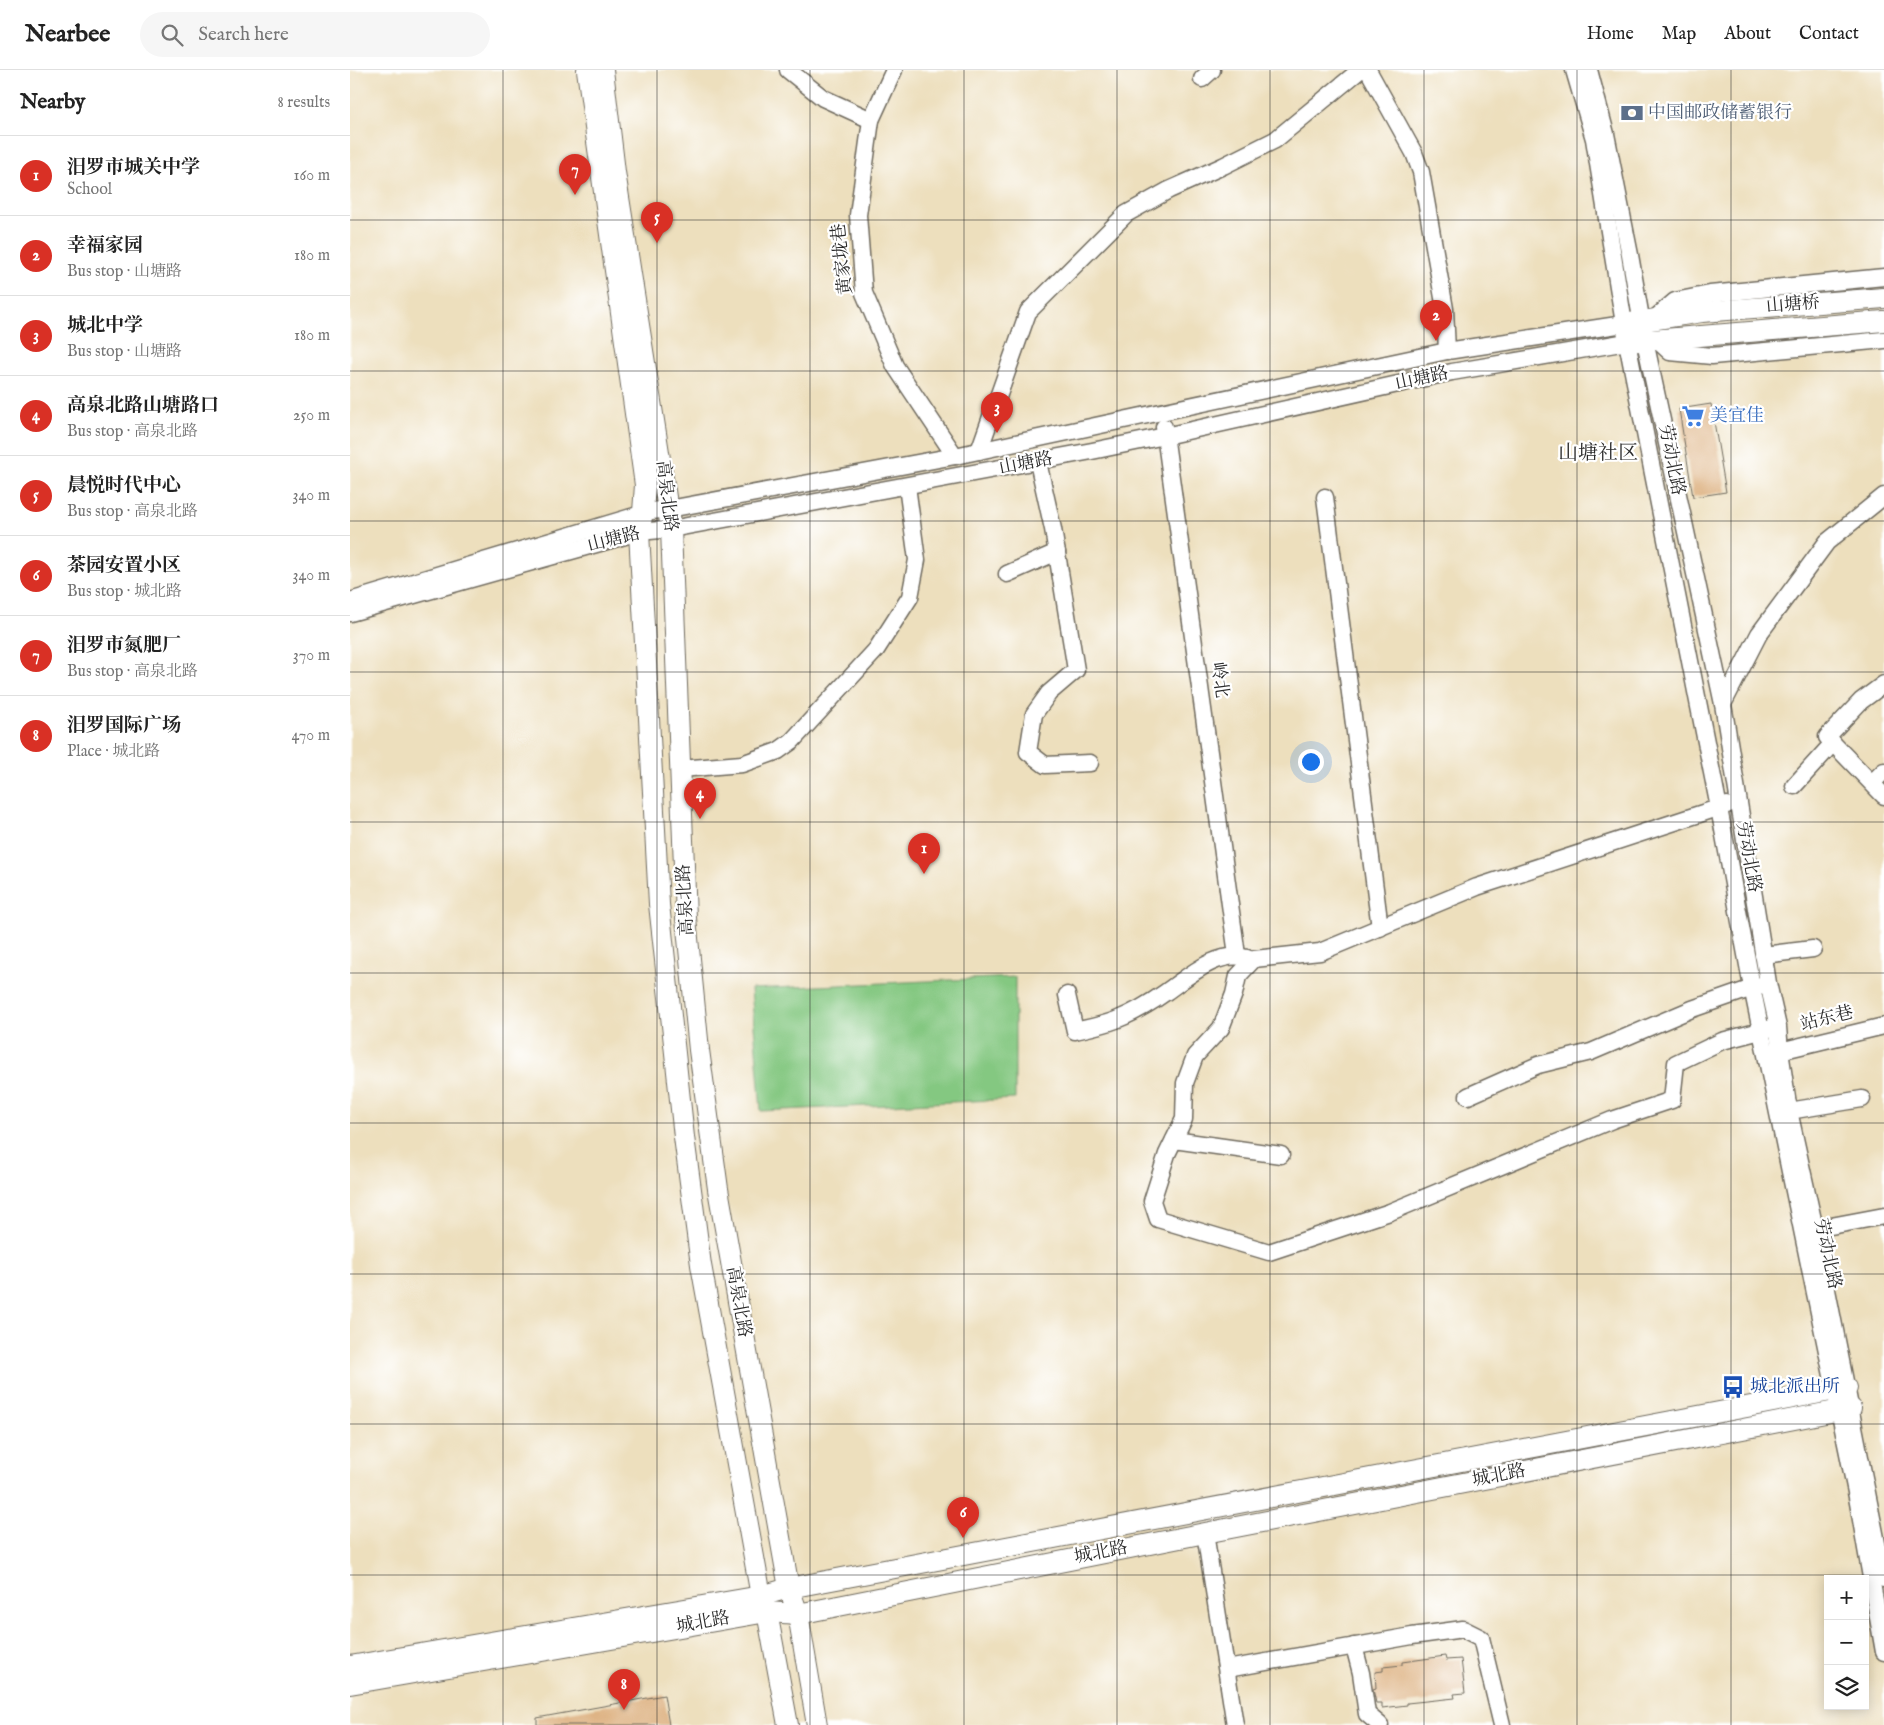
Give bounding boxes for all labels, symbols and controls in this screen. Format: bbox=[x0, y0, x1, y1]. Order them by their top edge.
search box bbox=[140, 12, 490, 57]
text: Nearbee bbox=[25, 19, 110, 50]
icon: search bbox=[158, 21, 186, 49]
text: Search here bbox=[198, 23, 289, 47]
text: Home bbox=[1587, 23, 1634, 46]
text: Map bbox=[1662, 23, 1696, 46]
text: About bbox=[1724, 23, 1771, 46]
text: Contact bbox=[1799, 23, 1859, 46]
text: Nearby bbox=[20, 89, 85, 116]
text: 8 results bbox=[278, 93, 330, 113]
bank icon: 中国邮政储蓄银行 bbox=[1619, 100, 1645, 126]
place label: 中国邮政储蓄银行 bbox=[1648, 102, 1792, 125]
pin: 7 bbox=[559, 154, 591, 195]
text: 汨罗市城关中学 bbox=[67, 156, 200, 180]
text: 1 bbox=[33, 166, 39, 186]
text: 160 m bbox=[294, 166, 330, 186]
text: School bbox=[67, 180, 112, 200]
pin: 5 bbox=[641, 202, 673, 243]
street label: 黄家垅巷 bbox=[828, 222, 858, 296]
text: 幸福家园 bbox=[67, 234, 143, 258]
text: 2 bbox=[32, 246, 40, 266]
text: 180 m bbox=[294, 246, 330, 266]
text: Bus stop · 山塘路 bbox=[67, 262, 182, 282]
street label: 山塘桥 bbox=[1765, 291, 1821, 319]
pin: 2 bbox=[1420, 300, 1452, 341]
text: 城北中学 bbox=[67, 314, 143, 338]
text: 3 bbox=[33, 326, 39, 346]
text: 180 m bbox=[294, 326, 330, 346]
text: Bus stop · 山塘路 bbox=[67, 342, 182, 362]
street label: 山塘路 bbox=[1393, 362, 1451, 396]
pin: 3 bbox=[981, 392, 1013, 433]
text: 高泉北路山塘路口 bbox=[67, 394, 219, 418]
supermarket icon: 美宜佳 bbox=[1680, 403, 1706, 429]
place label: 美宜佳 bbox=[1710, 405, 1764, 428]
text: 4 bbox=[32, 406, 40, 426]
text: 250 m bbox=[293, 406, 330, 426]
text: Bus stop · 高泉北路 bbox=[67, 422, 198, 442]
street label: 劳动北路 bbox=[1653, 422, 1689, 498]
district label: 山塘社区 bbox=[1558, 441, 1638, 466]
street label: 山塘路 bbox=[997, 448, 1055, 480]
street label: 高泉北路 bbox=[650, 459, 682, 533]
text: 晨悦时代中心 bbox=[67, 474, 181, 498]
text: 5 bbox=[33, 486, 39, 506]
text: 340 m bbox=[292, 486, 330, 506]
text: Bus stop · 高泉北路 bbox=[67, 502, 198, 522]
street label: 山塘路 bbox=[585, 522, 643, 558]
text: 茶园安置小区 bbox=[67, 554, 181, 578]
text: 6 bbox=[33, 566, 39, 586]
text: 340 m bbox=[292, 566, 330, 586]
text: Bus stop · 城北路 bbox=[67, 582, 182, 602]
text: 汨罗市氮肥厂 bbox=[67, 634, 181, 658]
text: 7 bbox=[32, 646, 40, 666]
text: 370 m bbox=[293, 646, 330, 666]
street label: 岭北 bbox=[1205, 661, 1233, 699]
text: Bus stop · 高泉北路 bbox=[67, 662, 198, 682]
text: 汨罗国际广场 bbox=[67, 714, 181, 738]
text: 8 bbox=[33, 726, 39, 746]
text: 470 m bbox=[291, 726, 330, 746]
text: Place · 城北路 bbox=[67, 742, 160, 762]
your location bbox=[1298, 749, 1324, 775]
pin: 4 bbox=[684, 778, 716, 819]
street label: 劳动北路 bbox=[1730, 820, 1766, 894]
pin: 1 bbox=[908, 833, 940, 874]
street label: 高泉北路 bbox=[673, 863, 699, 937]
street label: 站东巷 bbox=[1798, 1001, 1856, 1037]
street label: 劳动北路 bbox=[1808, 1216, 1846, 1292]
street label: 高泉北路 bbox=[720, 1265, 756, 1339]
bus stop icon: 城北派出所 bbox=[1720, 1374, 1746, 1400]
place label: 城北派出所 bbox=[1750, 1376, 1840, 1399]
street label: 城北路 bbox=[1470, 1460, 1528, 1492]
pin: 6 bbox=[947, 1497, 979, 1538]
street label: 城北路 bbox=[1072, 1537, 1130, 1569]
map controls bbox=[1824, 1575, 1869, 1710]
button: + bbox=[1824, 1575, 1869, 1620]
street label: 城北路 bbox=[674, 1607, 732, 1639]
button: − bbox=[1824, 1620, 1869, 1665]
button: layers bbox=[1824, 1665, 1869, 1710]
pin: 8 bbox=[608, 1669, 640, 1710]

